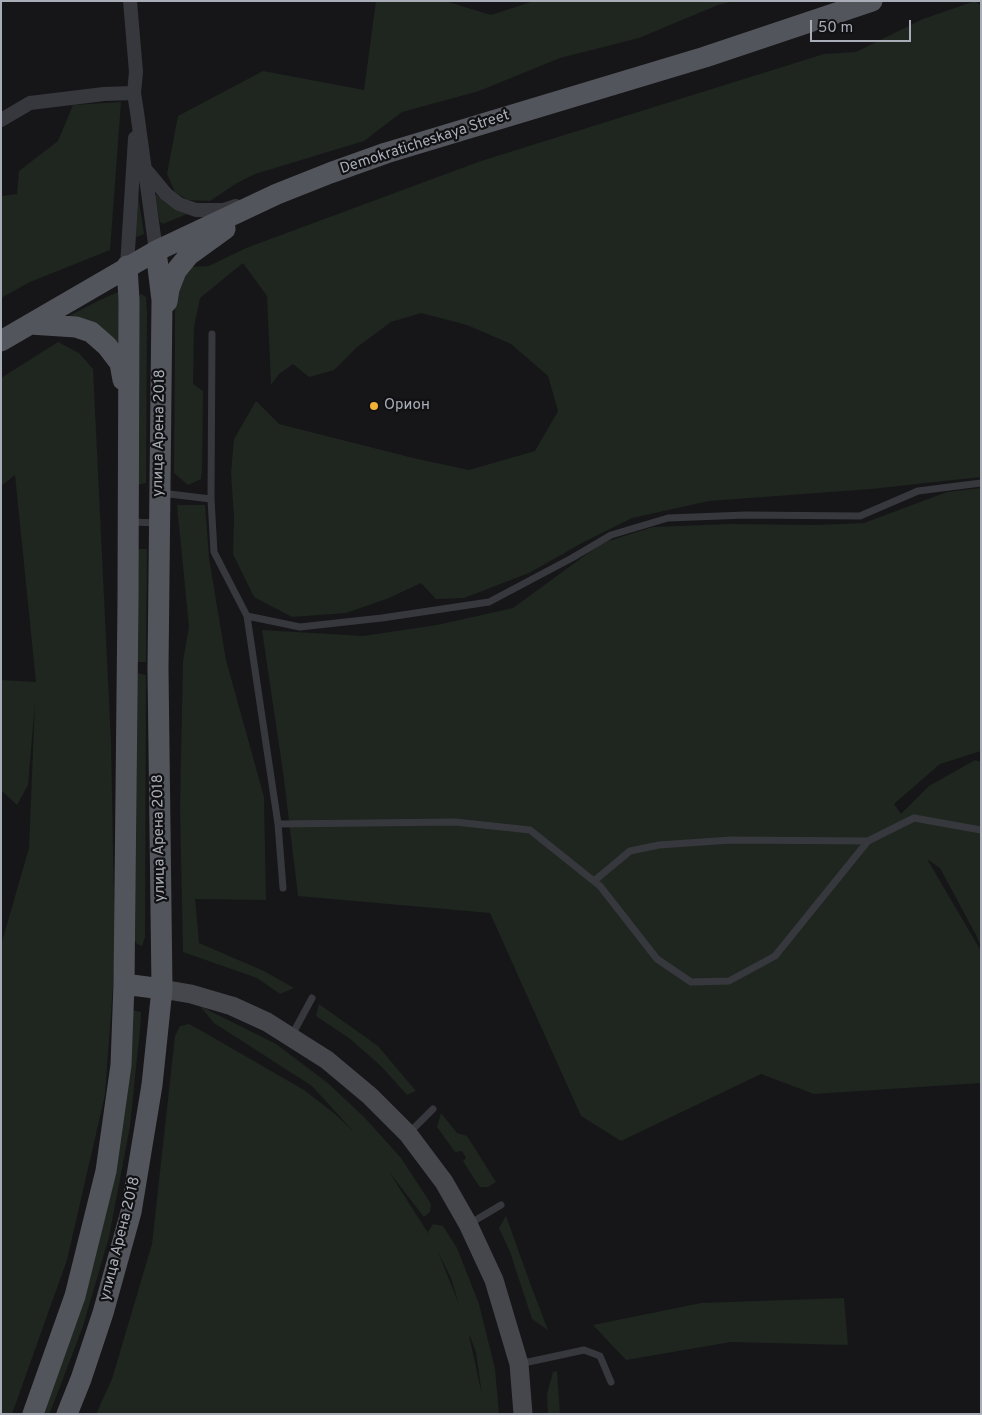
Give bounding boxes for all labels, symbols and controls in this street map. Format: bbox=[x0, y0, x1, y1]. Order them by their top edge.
scale bar bbox=[812, 10, 913, 42]
text: 50 m bbox=[818, 19, 853, 38]
street label: Demokraticheskaya Street bbox=[338, 107, 512, 179]
street label: улица Арена 2018 bbox=[150, 369, 170, 497]
place label: Орион bbox=[384, 397, 430, 415]
marker: Орион bbox=[368, 400, 380, 412]
street label: улица Арена 2018 bbox=[150, 774, 170, 902]
street label: улица Арена 2018 bbox=[97, 1175, 145, 1303]

